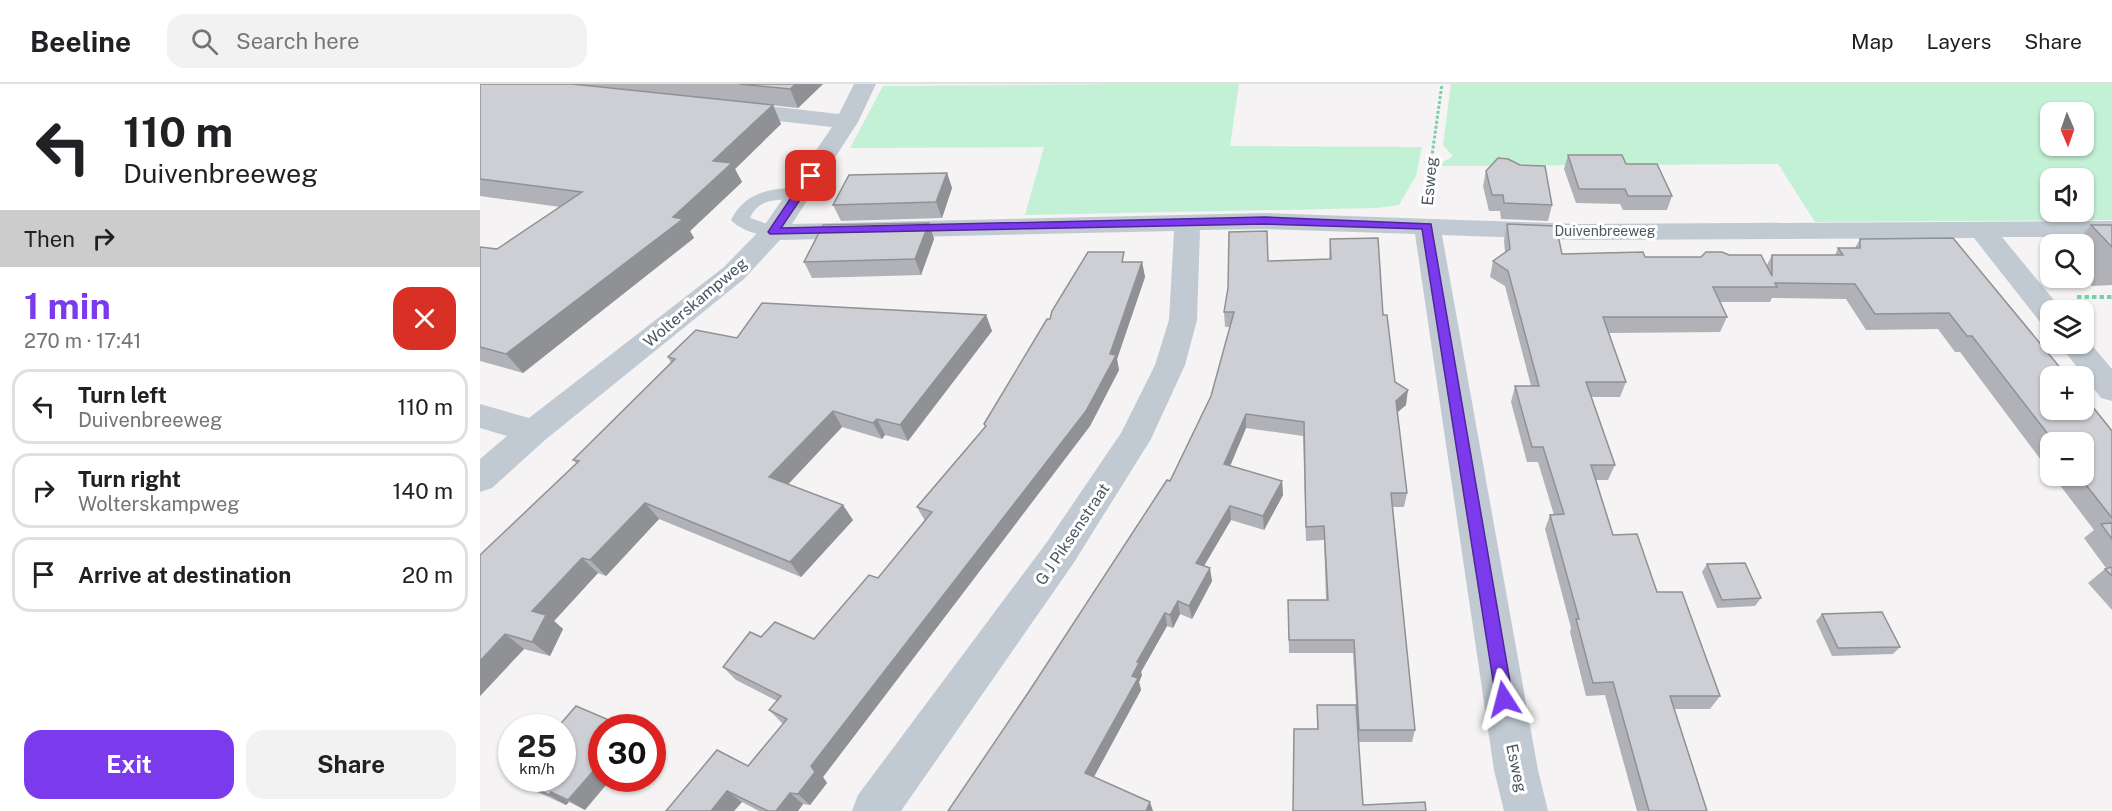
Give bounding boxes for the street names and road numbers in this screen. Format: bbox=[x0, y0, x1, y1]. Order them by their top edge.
street label: Esweg bbox=[1418, 156, 1441, 206]
street label: Duivenbreeweg bbox=[1554, 223, 1656, 239]
street label: Wolterskampweg bbox=[640, 254, 751, 351]
street label: G J Piksenstraat bbox=[1031, 480, 1113, 589]
street label: Esweg bbox=[1502, 742, 1531, 794]

